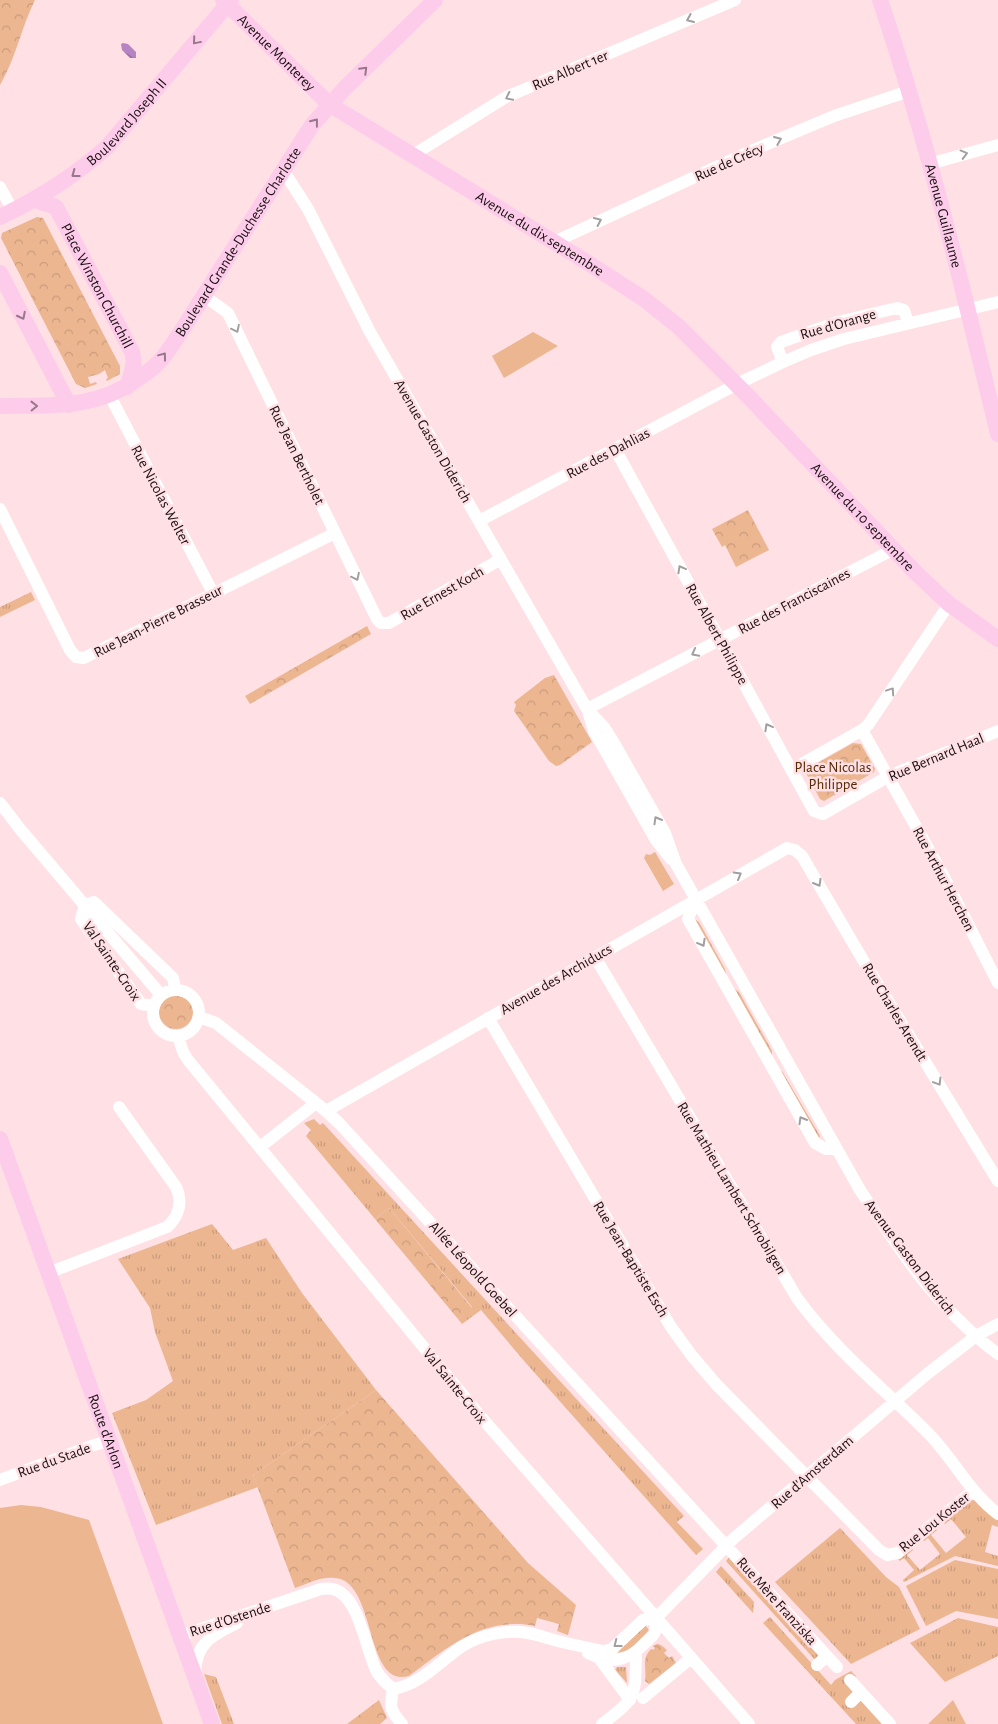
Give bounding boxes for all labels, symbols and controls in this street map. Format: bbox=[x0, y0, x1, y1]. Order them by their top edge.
street label: Avenue Monterey bbox=[234, 12, 318, 95]
one-way arrow bbox=[686, 13, 695, 23]
one-way arrow bbox=[193, 36, 202, 45]
street label: Rue Albert 1er bbox=[530, 48, 611, 93]
one-way arrow bbox=[358, 67, 367, 76]
street label: Boulevard Joseph II bbox=[84, 76, 170, 169]
one-way arrow bbox=[505, 90, 514, 100]
one-way arrow bbox=[309, 119, 317, 128]
one-way arrow bbox=[773, 135, 782, 146]
street label: Rue de Crécy bbox=[693, 140, 766, 184]
street label: Boulevard Grande-Duchesse Charlotte bbox=[173, 145, 304, 340]
one-way arrow bbox=[959, 150, 967, 160]
street label: Avenue Guillaume bbox=[922, 162, 964, 270]
one-way arrow bbox=[71, 168, 81, 177]
street label: Avenue du dix septembre bbox=[473, 189, 606, 279]
one-way arrow bbox=[593, 217, 602, 228]
street label: Place Winston Churchill bbox=[58, 221, 136, 351]
street label: Rue d'Orange bbox=[799, 306, 878, 342]
one-way arrow bbox=[16, 311, 26, 320]
one-way arrow bbox=[230, 323, 240, 332]
one-way arrow bbox=[158, 353, 166, 362]
street label: Avenue Gaston Diderich bbox=[391, 377, 474, 505]
one-way arrow bbox=[31, 401, 39, 411]
street label: Rue Jean Bertholet bbox=[266, 403, 327, 507]
street label: Rue des Dahlias bbox=[564, 425, 652, 482]
street label: Rue Nicolas Welter bbox=[128, 443, 193, 548]
street label: Avenue du 10 septembre bbox=[808, 460, 917, 574]
street label: Rue Ernest Koch bbox=[398, 564, 486, 623]
one-way arrow bbox=[677, 566, 687, 575]
street label: Rue des Franciscaines bbox=[736, 566, 853, 637]
one-way arrow bbox=[350, 572, 360, 581]
street label: Rue Albert Philippe bbox=[683, 581, 751, 687]
street label: Rue Jean-Pierre Brasseur bbox=[91, 582, 225, 660]
one-way arrow bbox=[691, 647, 700, 657]
one-way arrow bbox=[885, 687, 894, 697]
one-way arrow bbox=[764, 723, 774, 732]
street label: Rue Bernard Haal bbox=[886, 731, 986, 784]
park label: Place Nicolas Philippe bbox=[795, 760, 871, 792]
one-way arrow bbox=[653, 816, 663, 825]
street label: Rue Arthur Herchen bbox=[910, 825, 977, 934]
one-way arrow bbox=[733, 871, 742, 881]
one-way arrow bbox=[812, 878, 822, 887]
street label: Val Sainte-Croix bbox=[80, 919, 144, 1004]
one-way arrow bbox=[695, 938, 705, 947]
street label: Avenue des Archiducs bbox=[498, 941, 615, 1017]
street label: Rue Charles Arendt bbox=[859, 961, 930, 1064]
one-way arrow bbox=[931, 1077, 941, 1086]
street label: Rue Mathieu Lambert Schrobilgen bbox=[674, 1100, 789, 1277]
one-way arrow bbox=[798, 1117, 808, 1126]
street label: Avenue Gaston Diderich bbox=[862, 1197, 958, 1318]
street label: Rue Jean-Baptiste Esch bbox=[590, 1199, 671, 1320]
street label: Allée Léopold Goebel bbox=[426, 1219, 519, 1320]
street label: Val Sainte-Croix bbox=[420, 1346, 490, 1427]
street label: Route d'Arlon bbox=[85, 1392, 126, 1471]
street label: Rue d'Amsterdam bbox=[768, 1433, 856, 1512]
street label: Rue du Stade bbox=[16, 1440, 93, 1481]
street label: Rue Lou Koster bbox=[896, 1490, 972, 1555]
street label: Rue Mère Franziska bbox=[734, 1555, 820, 1648]
street label: Rue d'Ostende bbox=[188, 1599, 273, 1640]
one-way arrow bbox=[614, 1638, 623, 1646]

